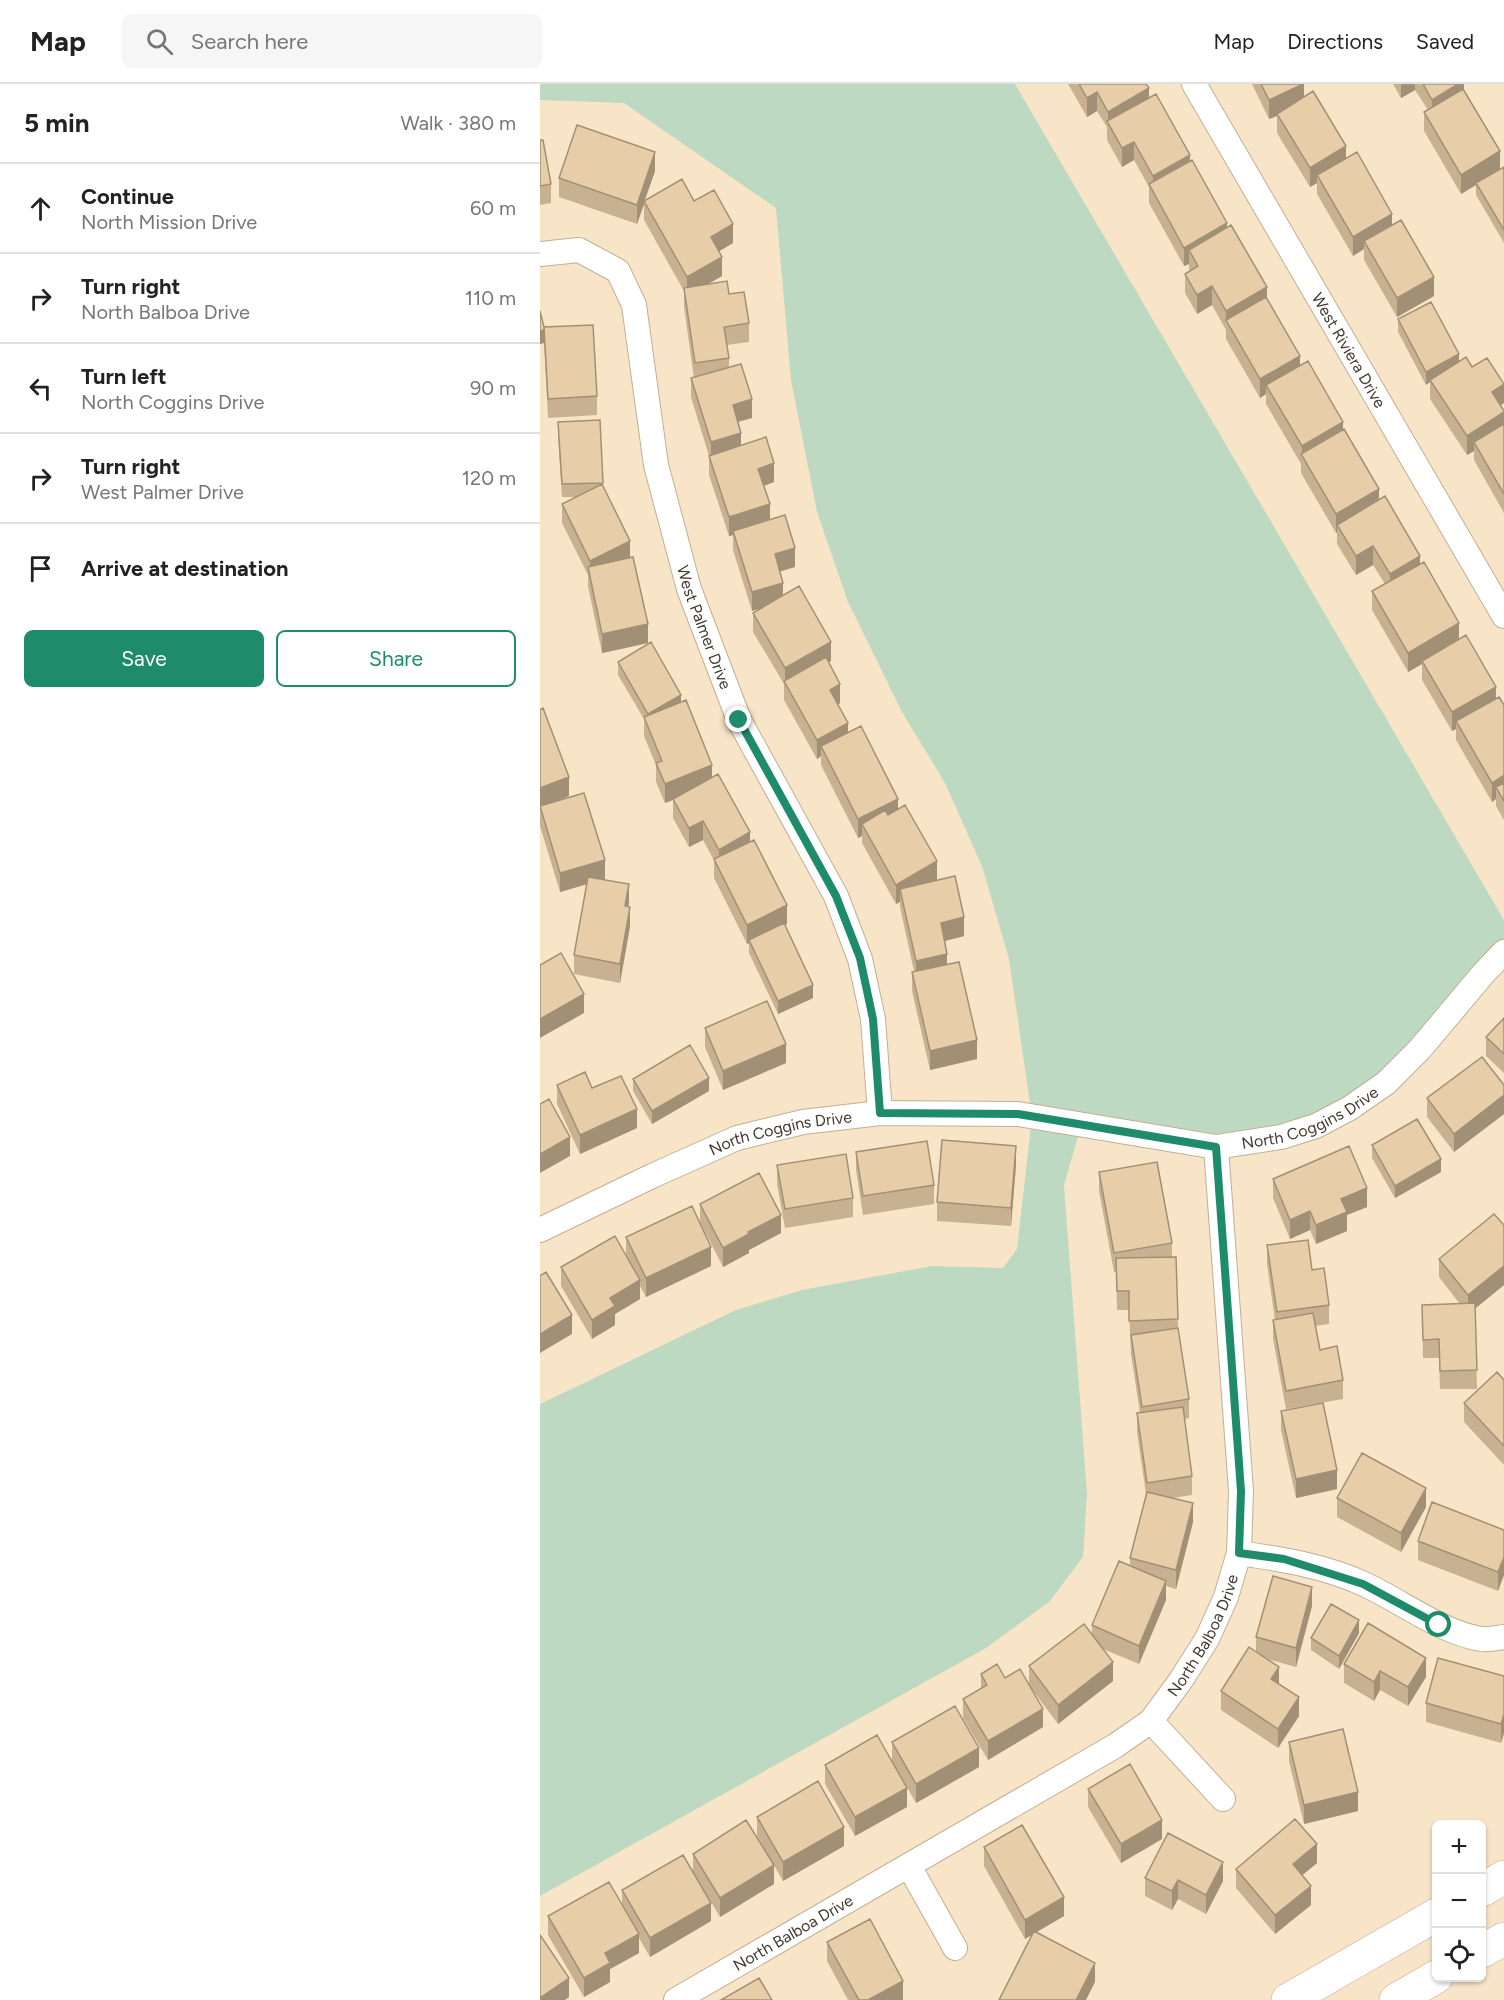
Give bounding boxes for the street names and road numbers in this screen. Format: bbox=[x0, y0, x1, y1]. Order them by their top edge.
street label: West Riviera Drive bbox=[1308, 289, 1390, 411]
street label: West Palmer Drive bbox=[674, 563, 736, 692]
street label: North Coggins Drive bbox=[1240, 1082, 1382, 1152]
street label: North Coggins Drive bbox=[706, 1107, 853, 1159]
street label: North Balboa Drive bbox=[1163, 1572, 1242, 1700]
street label: North Balboa Drive bbox=[730, 1890, 856, 1975]

